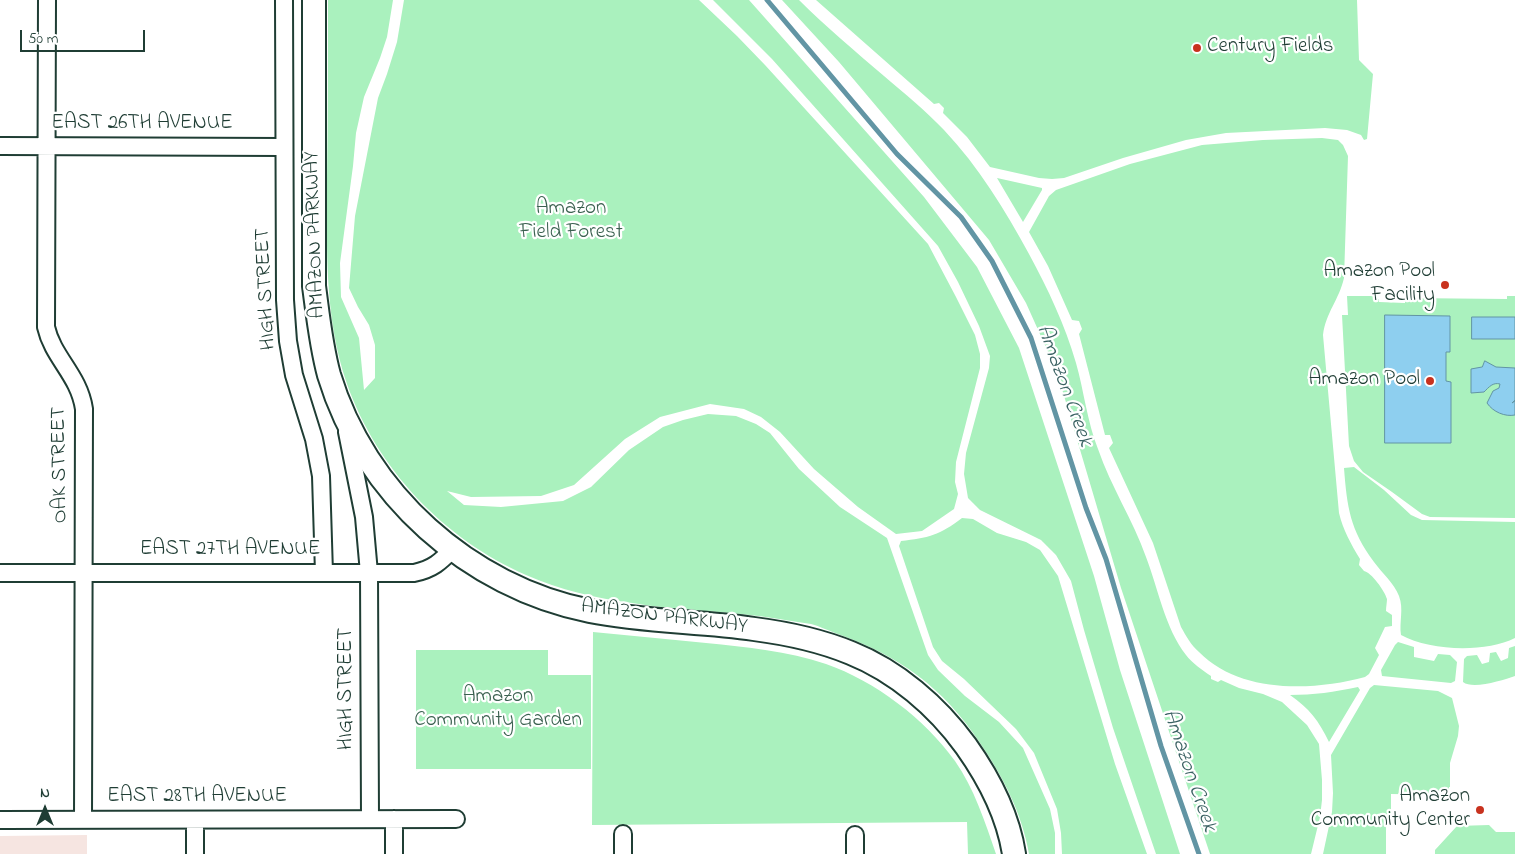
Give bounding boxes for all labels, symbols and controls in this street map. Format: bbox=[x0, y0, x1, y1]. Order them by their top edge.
scale bar bbox=[22, 20, 148, 52]
text: 50 m bbox=[28, 28, 58, 50]
place label: Century Fields bbox=[1207, 35, 1334, 61]
marker: Century Fields bbox=[1191, 42, 1203, 54]
street label: EAST 26TH AVENUE bbox=[51, 112, 233, 138]
street label: AMAZON PARKWAY bbox=[300, 151, 332, 319]
park label: Amazon Field Forest bbox=[519, 197, 623, 247]
street label: HIGH STREET bbox=[251, 227, 283, 351]
place label: Amazon Pool Facility bbox=[1323, 260, 1435, 310]
marker: Amazon Pool Facility bbox=[1439, 279, 1451, 291]
water label: Amazon Creek bbox=[1029, 321, 1097, 451]
place label: Amazon Pool bbox=[1308, 368, 1420, 394]
marker: Amazon Pool bbox=[1424, 375, 1436, 387]
street label: OAK STREET bbox=[47, 406, 75, 524]
street label: EAST 27TH AVENUE bbox=[140, 538, 320, 564]
street label: AMAZON PARKWAY bbox=[579, 595, 749, 641]
street label: HIGH STREET bbox=[335, 628, 361, 750]
park label: Amazon Community Garden bbox=[414, 685, 582, 735]
water label: Amazon Creek bbox=[1155, 706, 1221, 836]
text: N bbox=[40, 783, 50, 804]
north arrow bbox=[20, 784, 70, 834]
street label: EAST 28TH AVENUE bbox=[107, 785, 287, 811]
place label: Amazon Community Center bbox=[1311, 785, 1470, 835]
marker: Amazon Community Center bbox=[1474, 804, 1486, 816]

